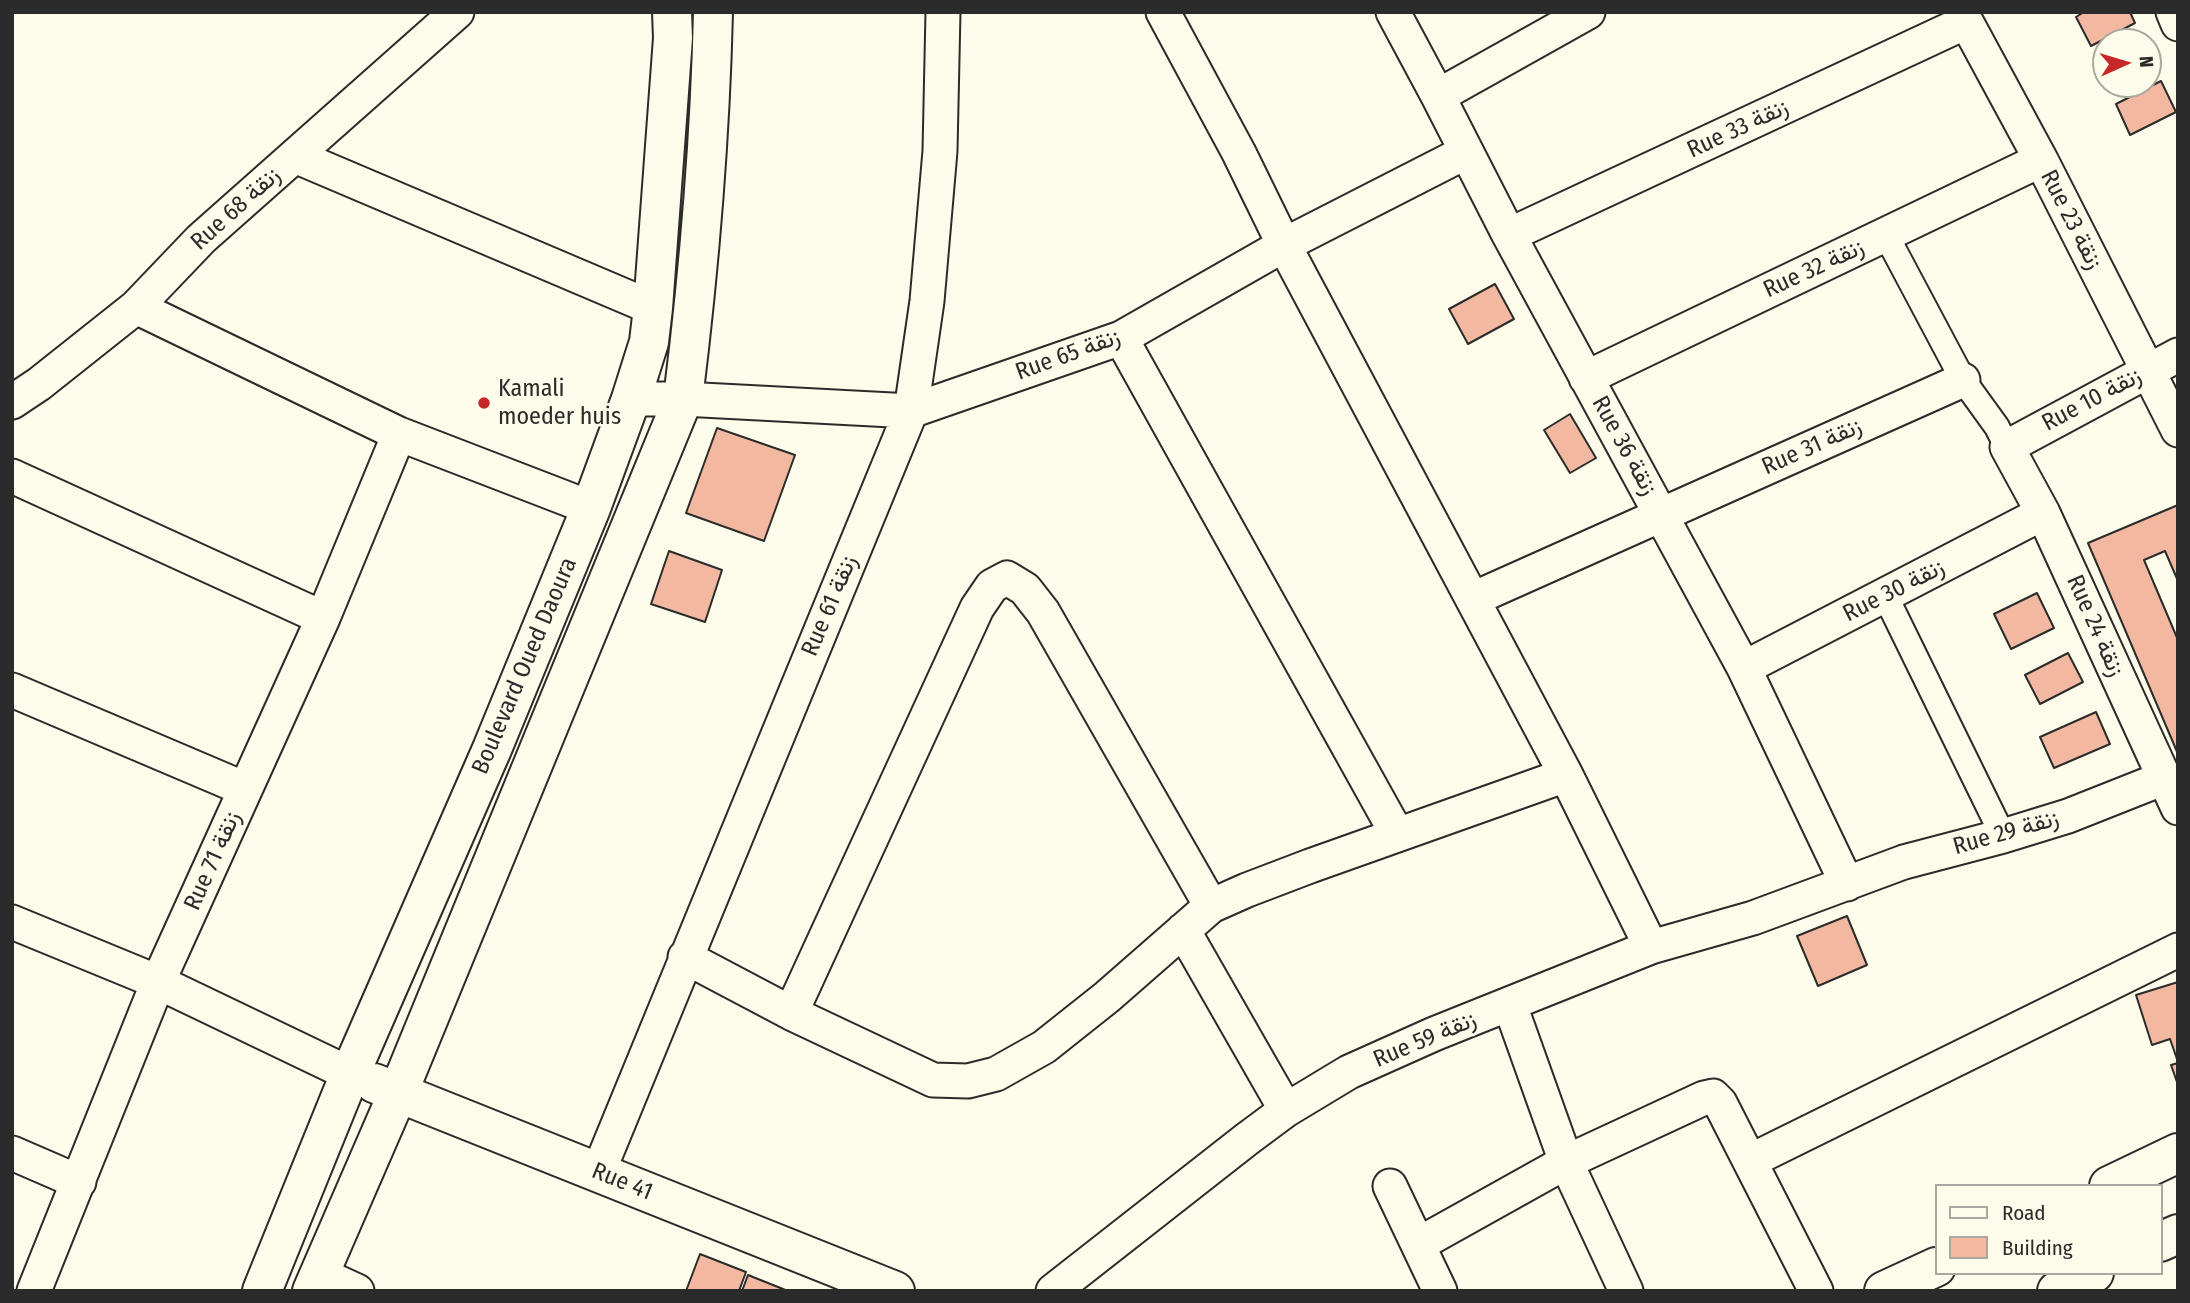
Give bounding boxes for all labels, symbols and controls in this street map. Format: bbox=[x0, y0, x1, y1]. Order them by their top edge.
north arrow bbox=[2092, 28, 2162, 98]
text: N bbox=[2135, 55, 2158, 68]
street label: Rue 33 زنقة bbox=[1683, 93, 1793, 165]
street label: Rue 68 زنقة bbox=[185, 161, 287, 257]
street label: Rue 23 زنقة bbox=[2034, 165, 2108, 275]
street label: Rue 32 زنقة bbox=[1759, 233, 1869, 305]
street label: Rue 65 زنقة bbox=[1012, 323, 1124, 387]
street label: Rue 10 زنقة bbox=[2037, 362, 2147, 438]
place label: Kamali moeder huis bbox=[498, 375, 621, 431]
street label: Rue 36 زنقة bbox=[1585, 391, 1663, 501]
marker: Kamali moeder huis bbox=[476, 395, 492, 411]
street label: Rue 31 زنقة bbox=[1758, 412, 1866, 482]
street label: Rue 61 زنقة bbox=[796, 551, 864, 661]
street label: Boulevard Oued Daoura bbox=[466, 553, 584, 779]
street label: Rue 30 زنقة bbox=[1839, 553, 1949, 629]
street label: Rue 24 زنقة bbox=[2060, 571, 2130, 681]
street label: Rue 29 زنقة bbox=[1950, 804, 2062, 862]
street label: Rue 71 زنقة bbox=[178, 807, 248, 915]
street label: Rue 59 زنقة bbox=[1369, 1005, 1481, 1075]
street label: Rue 41 bbox=[587, 1157, 657, 1207]
legend bbox=[1934, 1184, 2162, 1275]
text: Road bbox=[2002, 1200, 2046, 1226]
text: Building bbox=[2002, 1235, 2073, 1261]

